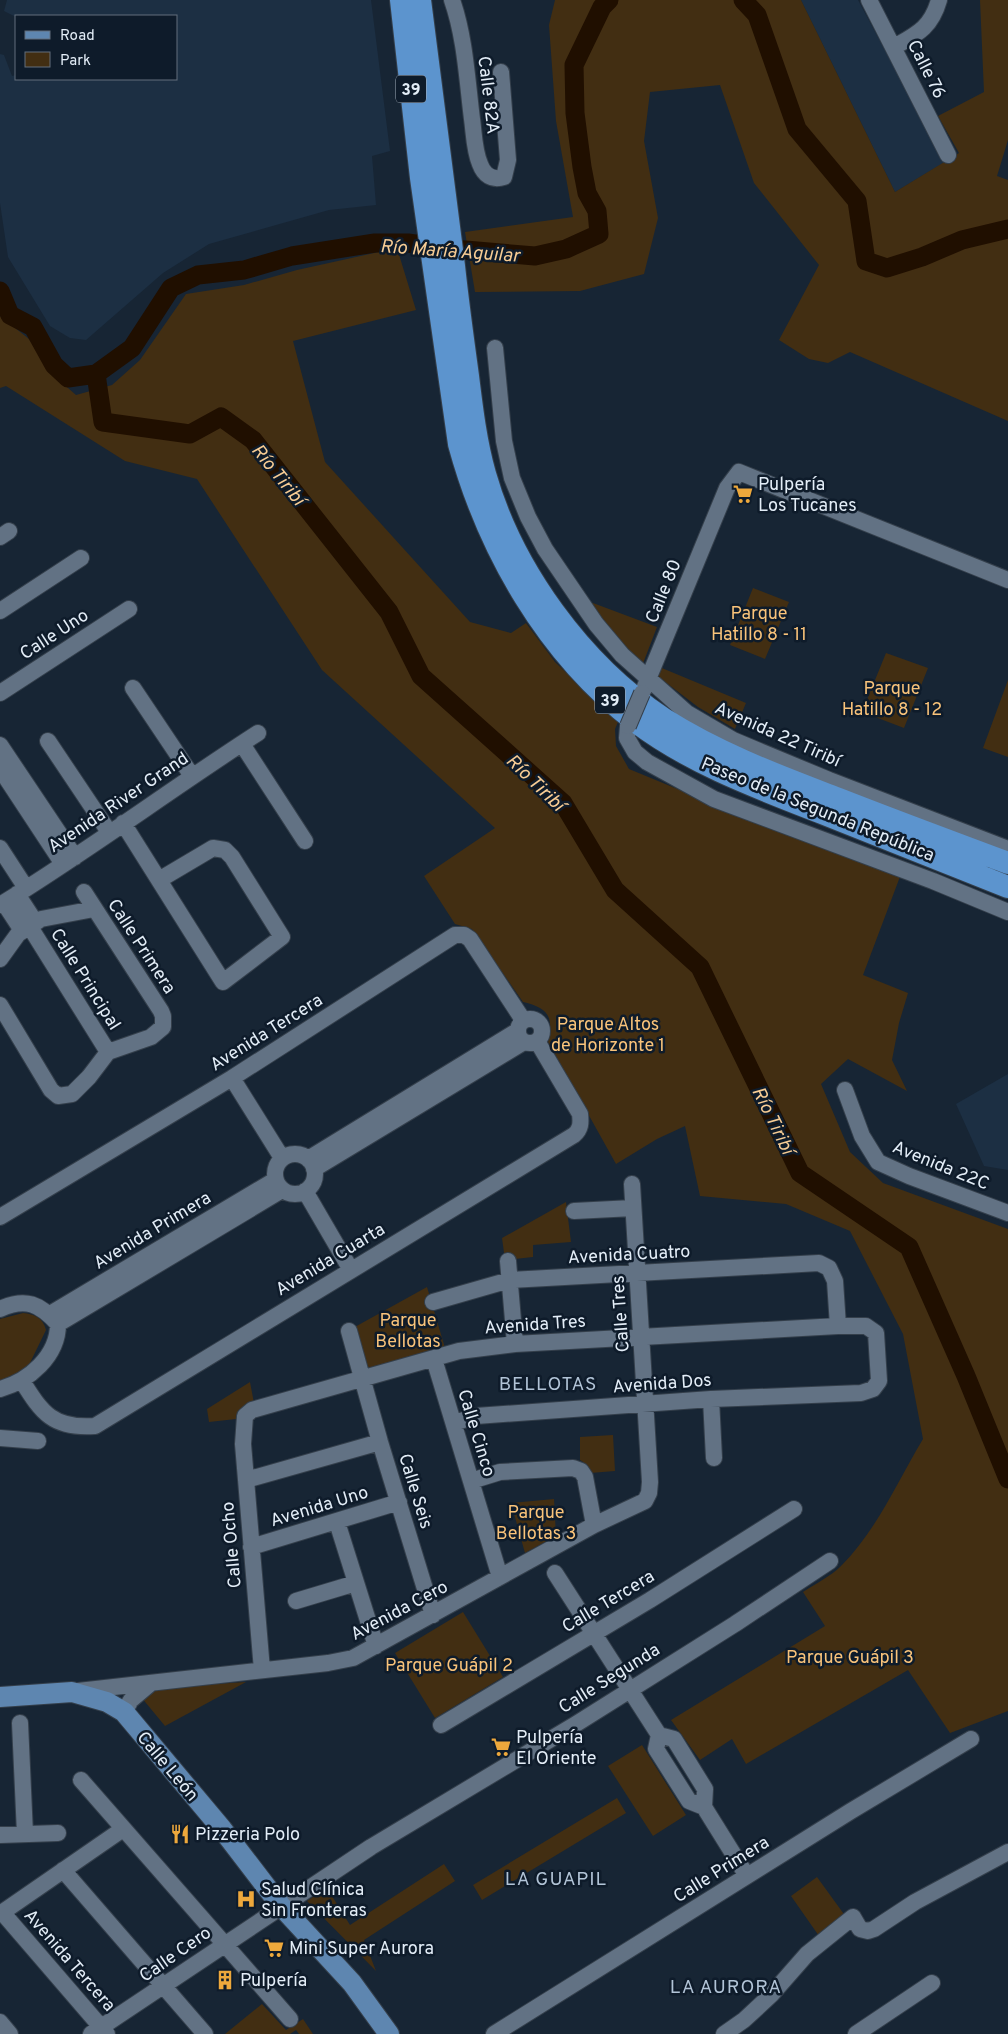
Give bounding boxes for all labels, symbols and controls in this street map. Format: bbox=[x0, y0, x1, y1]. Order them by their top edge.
legend bbox=[15, 15, 178, 80]
text: Road bbox=[60, 27, 95, 46]
street label: Calle 76 bbox=[901, 36, 950, 103]
text: Park bbox=[60, 52, 91, 71]
street label: Calle 82A bbox=[471, 55, 504, 135]
road number: 39 bbox=[396, 76, 426, 102]
water label: Río María Aguilar bbox=[379, 235, 522, 269]
water label: Río Tiribí bbox=[245, 440, 312, 514]
place label: Pulpería Los Tucanes bbox=[758, 474, 857, 518]
supermarket icon: Pulpería Los Tucanes bbox=[732, 483, 754, 505]
street label: Calle 80 bbox=[641, 556, 688, 627]
park label: Parque Hatillo 8 - 11 bbox=[711, 603, 807, 647]
street label: Calle Uno bbox=[16, 605, 94, 666]
park label: Parque Hatillo 8 - 12 bbox=[842, 678, 942, 722]
road number: 39 bbox=[595, 686, 625, 714]
street label: Avenida 22 Tiribí bbox=[711, 697, 845, 774]
street label: Avenida River Grand bbox=[44, 748, 194, 859]
water label: Río Tiribí bbox=[500, 750, 572, 820]
street label: Paseo de la Segunda República bbox=[697, 753, 938, 868]
street label: Calle Primera bbox=[101, 895, 180, 999]
street label: Calle Principal bbox=[44, 925, 125, 1035]
street label: Avenida Tercera bbox=[206, 989, 327, 1077]
park label: Parque Altos de Horizonte 1 bbox=[551, 1014, 665, 1058]
water label: Río Tiribí bbox=[746, 1083, 801, 1163]
street label: Avenida 22C bbox=[889, 1137, 992, 1196]
street label: Avenida Primera bbox=[90, 1187, 216, 1275]
street label: Avenida Cuarta bbox=[272, 1219, 390, 1302]
street label: Avenida Cuatro bbox=[567, 1241, 691, 1270]
street label: Calle Tres bbox=[607, 1275, 636, 1353]
park label: Parque Bellotas bbox=[375, 1310, 441, 1354]
street label: Avenida Tres bbox=[484, 1310, 587, 1341]
street label: Avenida Dos bbox=[612, 1370, 712, 1399]
district label: BELLOTAS bbox=[499, 1373, 597, 1397]
street label: Calle Cinco bbox=[451, 1387, 500, 1480]
street label: Calle Seis bbox=[392, 1451, 437, 1532]
street label: Avenida Uno bbox=[267, 1482, 371, 1533]
street label: Calle Ocho bbox=[217, 1501, 248, 1589]
park label: Parque Bellotas 3 bbox=[496, 1502, 576, 1546]
street label: Calle Tercera bbox=[558, 1566, 659, 1639]
street label: Avenida Cero bbox=[347, 1576, 452, 1647]
street label: Calle Segunda bbox=[555, 1639, 665, 1720]
park label: Parque Guápil 3 bbox=[786, 1647, 914, 1670]
park label: Parque Guápil 2 bbox=[385, 1655, 513, 1678]
street label: Calle León bbox=[131, 1727, 203, 1807]
place label: Pulpería El Oriente bbox=[516, 1727, 596, 1771]
supermarket icon: Pulpería El Oriente bbox=[490, 1736, 512, 1758]
restaurant icon: Pizzeria Polo bbox=[169, 1823, 191, 1845]
place label: Pizzeria Polo bbox=[195, 1824, 300, 1847]
street label: Calle Primera bbox=[670, 1832, 774, 1909]
district label: LA GUAPIL bbox=[505, 1868, 607, 1892]
place label: Salud Clínica Sin Fronteras bbox=[261, 1879, 367, 1923]
hospital icon: Salud Clínica Sin Fronteras bbox=[235, 1888, 257, 1910]
street label: Avenida Tercera bbox=[18, 1905, 120, 2017]
street label: Calle Cero bbox=[135, 1922, 216, 1988]
supermarket icon: Mini Super Aurora bbox=[263, 1937, 285, 1959]
place label: Mini Super Aurora bbox=[289, 1938, 434, 1961]
building icon: Pulpería bbox=[214, 1969, 236, 1991]
place label: Pulpería bbox=[240, 1970, 307, 1993]
district label: LA AURORA bbox=[670, 1976, 782, 2000]

